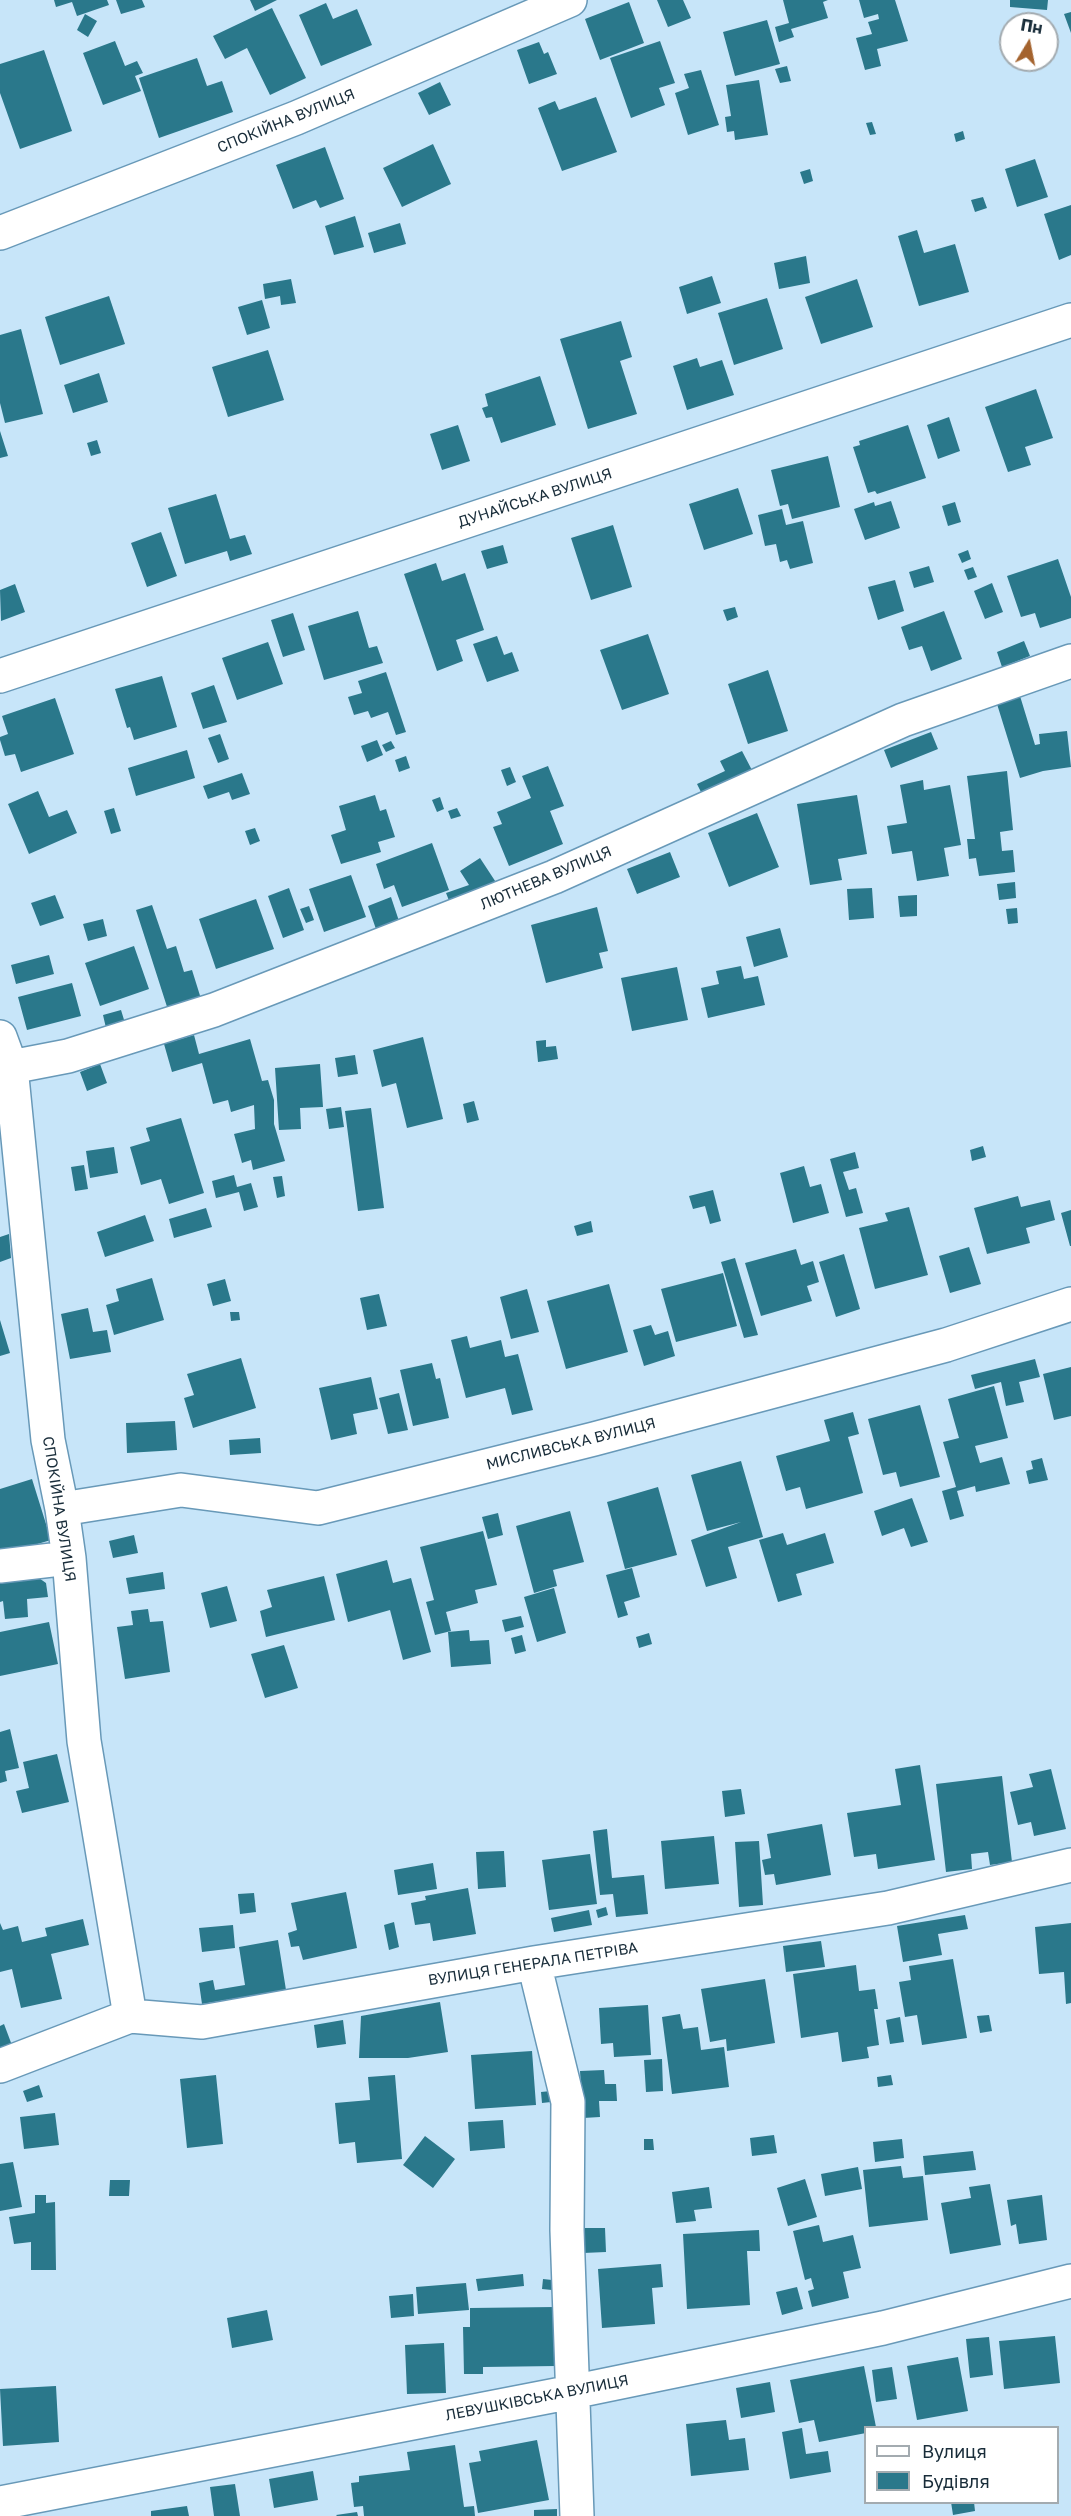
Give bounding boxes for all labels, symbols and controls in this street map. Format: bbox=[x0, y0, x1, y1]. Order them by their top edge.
north arrow bbox=[999, 12, 1059, 72]
text: Пн bbox=[1019, 15, 1044, 38]
street label: СПОКІЙНА ВУЛИЦЯ bbox=[214, 85, 358, 157]
street label: ДУНАЙСЬКА ВУЛИЦЯ bbox=[456, 465, 614, 531]
street label: ЛЮТНЕВА ВУЛИЦЯ bbox=[478, 842, 614, 914]
street label: МИСЛИВСЬКА ВУЛИЦЯ bbox=[485, 1414, 657, 1474]
street label: СПОКІЙНА ВУЛИЦЯ bbox=[39, 1435, 79, 1583]
street label: ВУЛИЦЯ ГЕНЕРАЛА ПЕТРІВА bbox=[427, 1939, 639, 1989]
street label: ЛЕВУШКІВСЬКА ВУЛИЦЯ bbox=[444, 2371, 630, 2425]
legend bbox=[864, 2426, 1059, 2504]
text: Вулиця bbox=[922, 2440, 987, 2462]
text: Будівля bbox=[922, 2470, 990, 2492]

